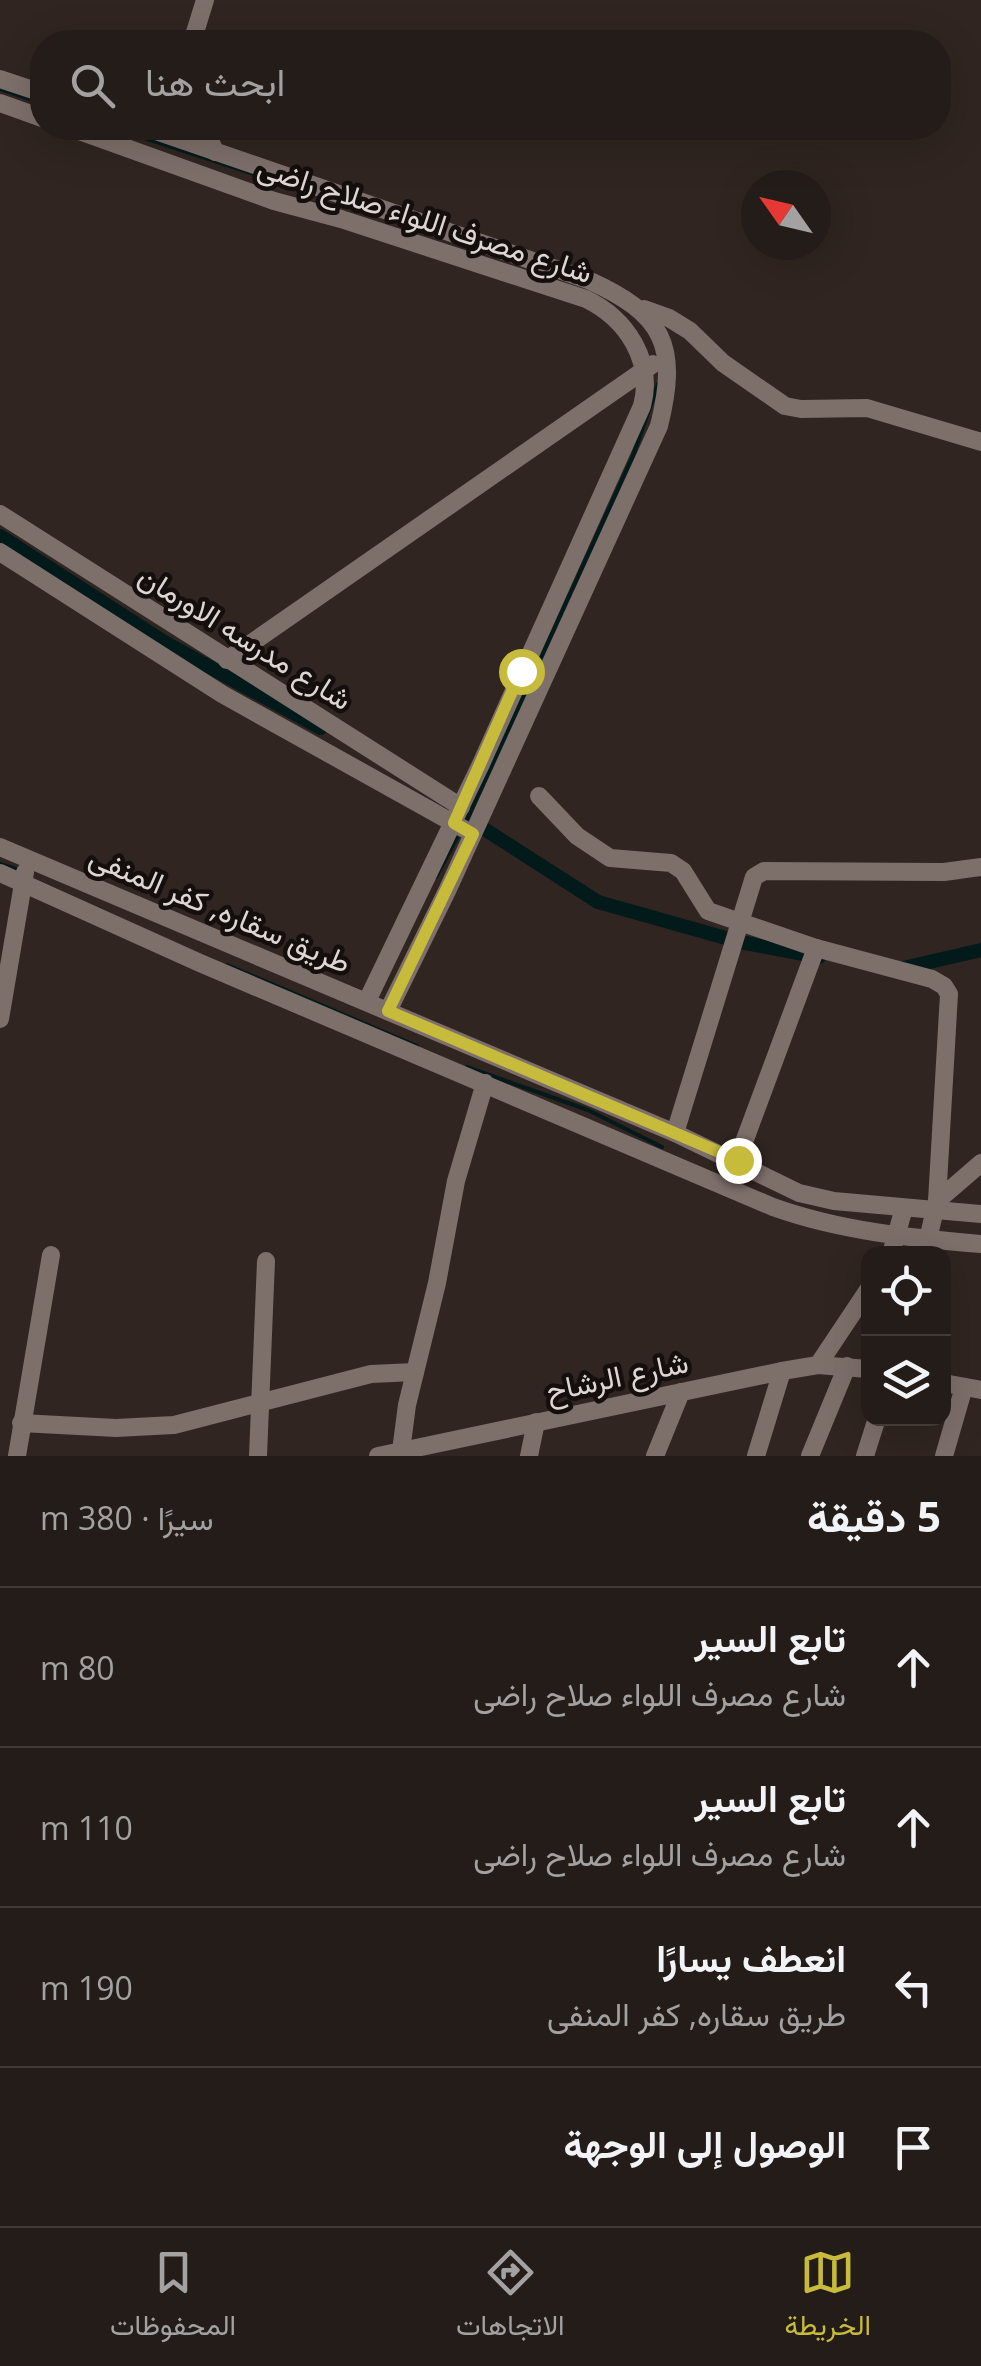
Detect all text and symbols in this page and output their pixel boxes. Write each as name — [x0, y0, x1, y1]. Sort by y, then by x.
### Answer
search box — [30, 30, 951, 140]
text: ابحث هنا — [145, 55, 285, 107]
icon: search — [65, 58, 120, 113]
street label: شارع مصرف اللواء صلاح راضى — [253, 145, 598, 293]
north arrow — [741, 170, 831, 260]
street label: شارع مدرسه الاورمان — [131, 555, 360, 720]
route start — [499, 649, 545, 695]
street label: طريق سقاره, كفر المنفى — [84, 835, 358, 982]
route end — [716, 1138, 762, 1184]
map controls — [861, 1246, 951, 1426]
button: locate — [861, 1246, 951, 1336]
button: layers — [861, 1336, 951, 1426]
street label: شارع الرشاح — [542, 1340, 692, 1412]
text: 5 دقيقة — [807, 1487, 941, 1544]
text: سيرًا · 380 m — [40, 1496, 213, 1539]
text: تابع السير — [694, 1611, 846, 1663]
icon: ahead — [886, 1640, 941, 1695]
text: 80 m — [40, 1646, 115, 1689]
text: شارع مصرف اللواء صلاح راضى — [473, 1672, 846, 1715]
text: تابع السير — [694, 1771, 846, 1823]
icon: ahead — [886, 1800, 941, 1855]
text: 110 m — [40, 1806, 133, 1849]
text: شارع مصرف اللواء صلاح راضى — [473, 1832, 846, 1875]
text: انعطف يسارًا — [656, 1931, 846, 1983]
icon: left — [886, 1960, 941, 2015]
text: 190 m — [40, 1966, 133, 2009]
text: طريق سقاره, كفر المنفى — [547, 1992, 846, 2035]
text: الوصول إلى الوجهة — [564, 2117, 846, 2169]
icon: arrive — [886, 2120, 941, 2175]
tab: المحفوظات — [110, 2245, 236, 2350]
tab: الاتجاهات — [456, 2245, 565, 2350]
tab: الخريطة — [784, 2245, 871, 2350]

